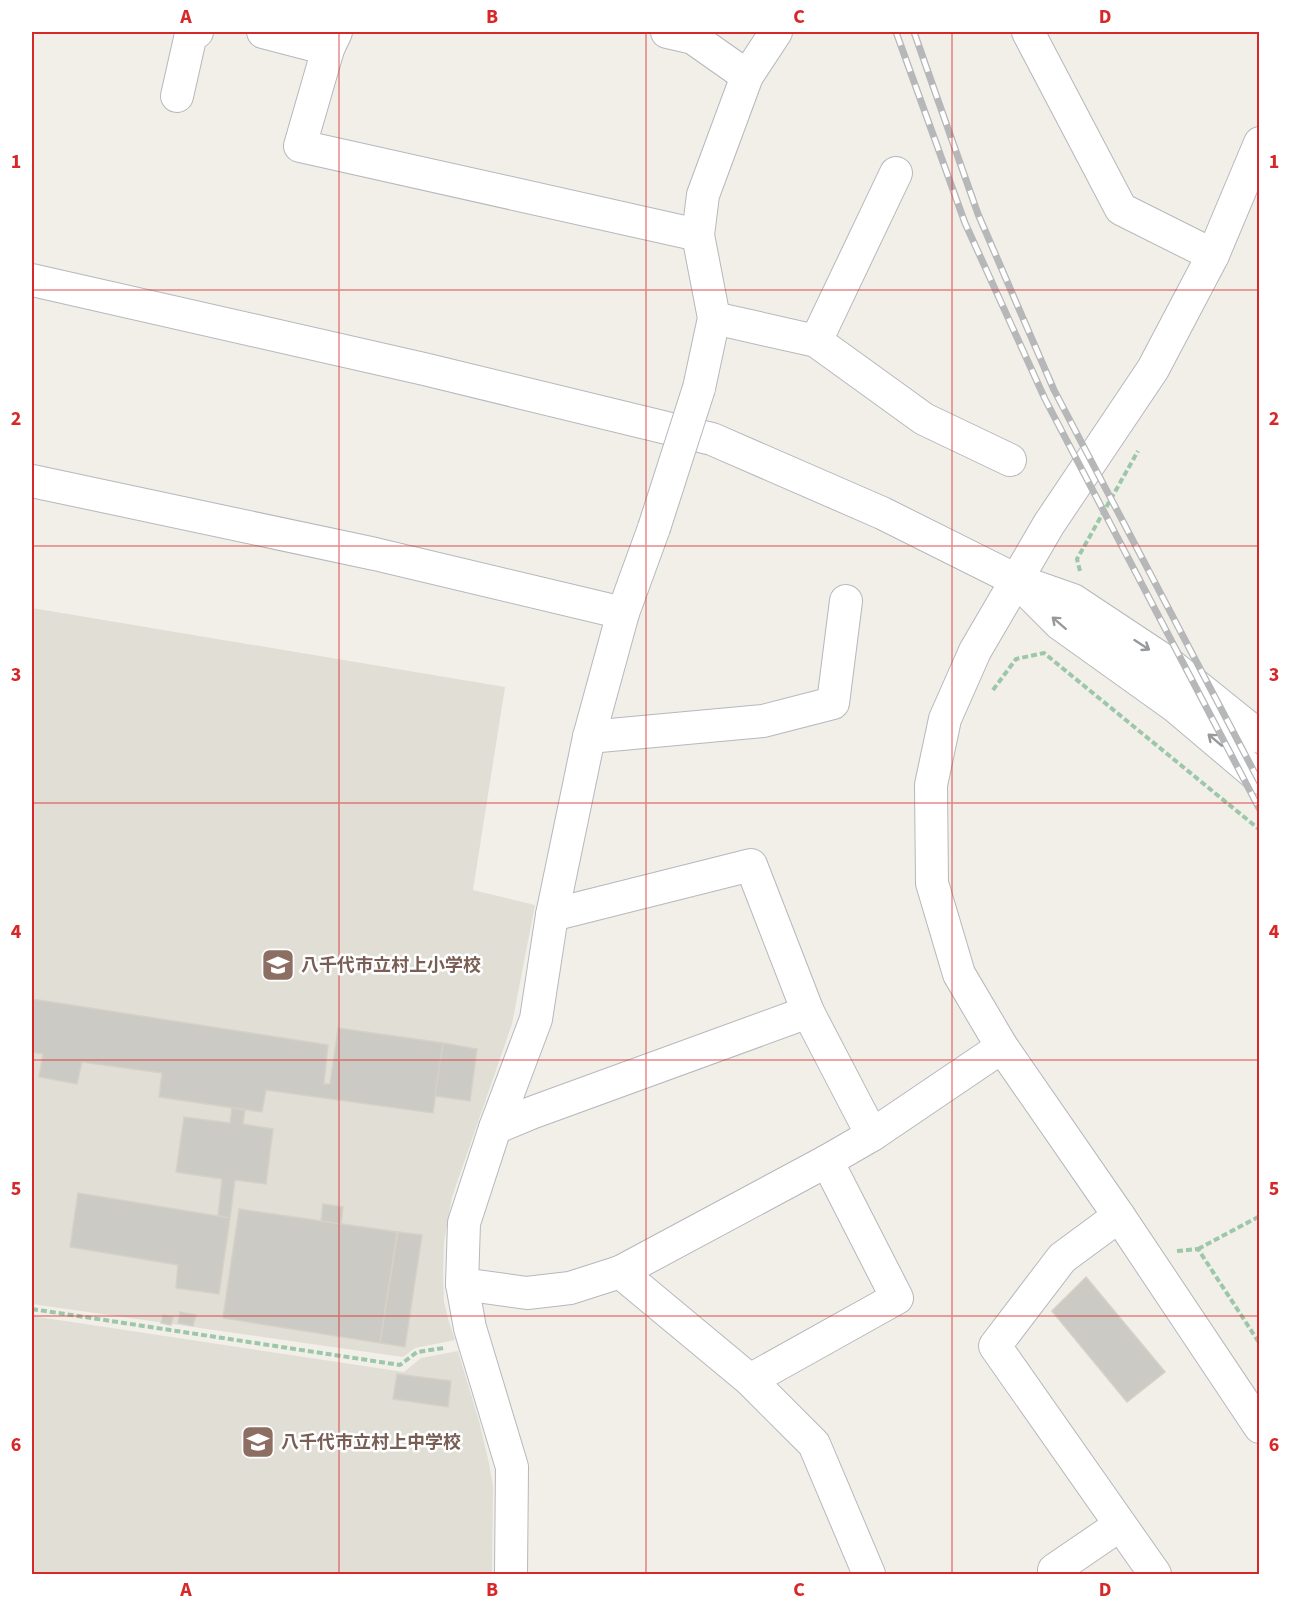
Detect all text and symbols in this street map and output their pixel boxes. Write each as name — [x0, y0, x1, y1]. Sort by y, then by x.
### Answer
text: A — [179, 3, 192, 31]
text: B — [486, 3, 498, 31]
text: C — [793, 3, 805, 31]
text: D — [1099, 3, 1111, 31]
text: 1 — [11, 148, 21, 176]
text: 1 — [1269, 148, 1279, 176]
text: 2 — [11, 405, 21, 433]
text: 2 — [1269, 405, 1279, 433]
one-way arrow — [1052, 616, 1068, 630]
one-way arrow — [1133, 639, 1149, 651]
text: 3 — [11, 661, 21, 689]
text: 3 — [1269, 661, 1279, 689]
one-way arrow — [1208, 733, 1223, 747]
text: 4 — [11, 918, 22, 946]
text: 4 — [1269, 918, 1280, 946]
school or university icon: 八千代市立村上小学校 — [260, 947, 296, 983]
place label: 八千代市立村上小学校 — [301, 953, 481, 978]
text: 5 — [11, 1175, 21, 1203]
text: 5 — [1269, 1175, 1279, 1203]
school or university icon: 八千代市立村上中学校 — [240, 1424, 276, 1460]
place label: 八千代市立村上中学校 — [281, 1430, 461, 1455]
text: 6 — [11, 1431, 21, 1459]
text: 6 — [1269, 1431, 1279, 1459]
text: A — [179, 1576, 192, 1604]
text: B — [486, 1576, 498, 1604]
text: C — [793, 1576, 805, 1604]
text: D — [1099, 1576, 1111, 1604]

